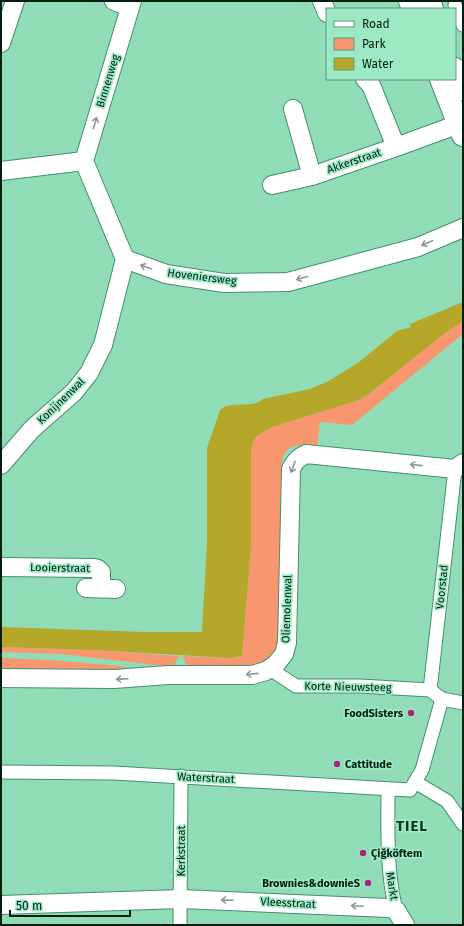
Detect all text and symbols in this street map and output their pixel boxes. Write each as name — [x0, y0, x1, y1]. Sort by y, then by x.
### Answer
legend — [326, 8, 456, 80]
text: Road — [362, 17, 390, 31]
text: Park — [362, 37, 386, 51]
street label: Binnenweg — [94, 53, 122, 109]
text: Water — [362, 57, 394, 71]
one-way arrow — [92, 117, 99, 130]
street label: Akkerstraat — [325, 146, 383, 176]
one-way arrow — [421, 240, 433, 247]
one-way arrow — [141, 262, 153, 270]
street label: Hoveniersweg — [167, 266, 238, 288]
one-way arrow — [296, 275, 309, 282]
street label: Konijnenwal — [34, 375, 88, 427]
one-way arrow — [289, 461, 296, 473]
one-way arrow — [410, 462, 423, 469]
street label: Looierstraat — [30, 561, 90, 575]
street label: Voorstad — [433, 564, 451, 610]
street label: Oliemolenwal — [279, 575, 295, 643]
one-way arrow — [246, 671, 259, 678]
one-way arrow — [116, 675, 129, 682]
street label: Korte Nieuwsteeg — [304, 680, 392, 694]
place label: FoodSisters — [344, 707, 404, 720]
marker: FoodSisters — [406, 708, 416, 718]
place label: Cattitude — [345, 758, 392, 771]
marker: Cattitude — [332, 759, 342, 769]
street label: Waterstraat — [177, 770, 235, 786]
district label: TIEL — [396, 817, 428, 835]
street label: Kerkstraat — [175, 825, 188, 877]
place label: Çiğköftem — [371, 847, 422, 860]
marker: Çiğköftem — [358, 848, 368, 858]
street label: Markt — [383, 871, 401, 901]
place label: Brownies&downieS — [262, 877, 361, 890]
marker: Brownies&downieS — [363, 878, 373, 888]
scale bar — [10, 892, 130, 918]
street label: Vleesstraat — [260, 895, 316, 911]
one-way arrow — [221, 896, 234, 904]
text: 50 m — [16, 899, 42, 913]
one-way arrow — [351, 903, 364, 910]

